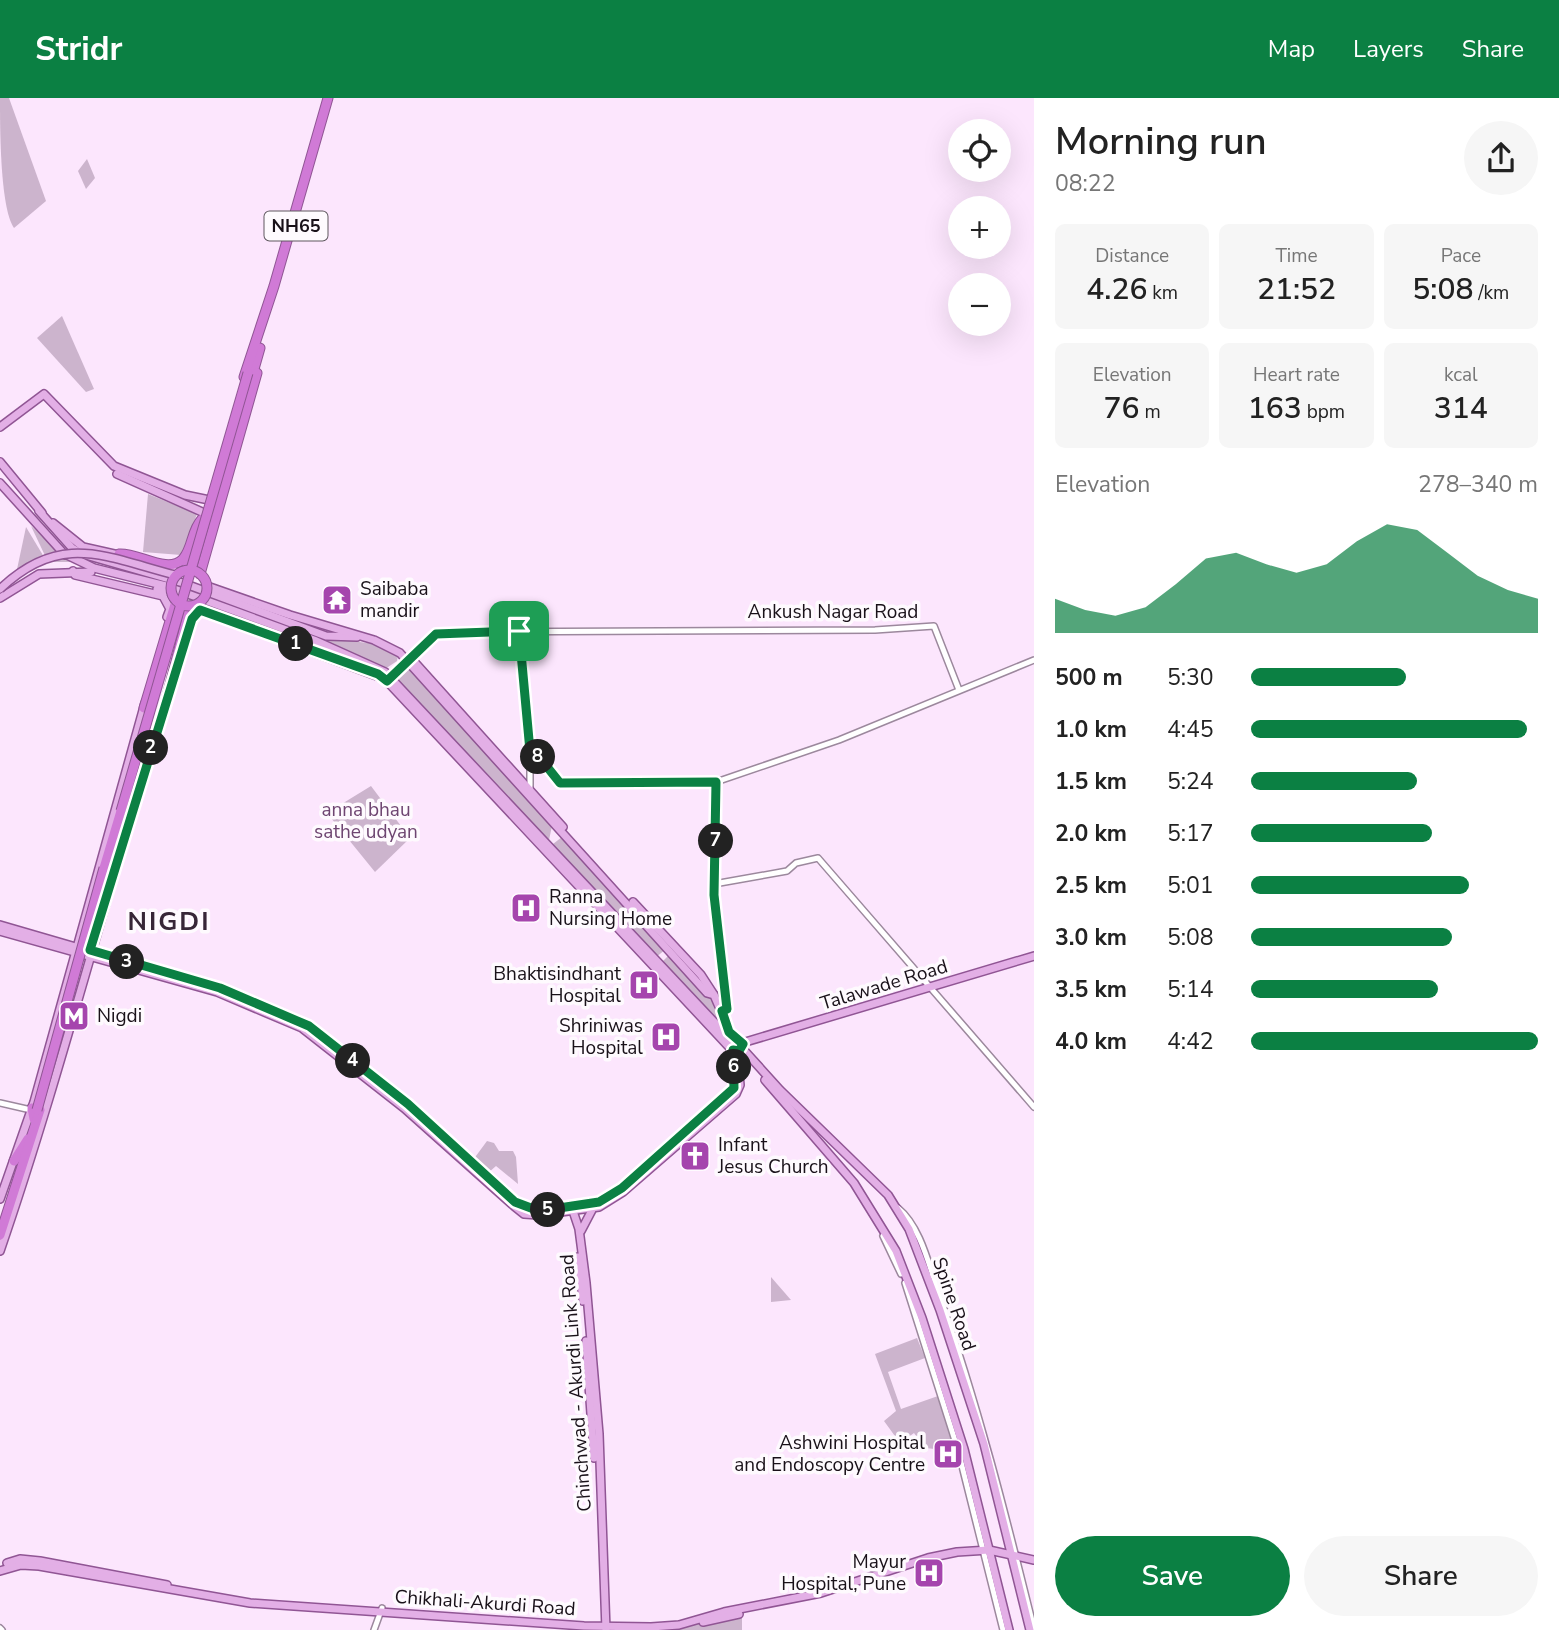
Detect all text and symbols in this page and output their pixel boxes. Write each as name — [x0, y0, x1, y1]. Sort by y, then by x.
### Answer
text: Stridr — [35, 27, 122, 72]
text: Map — [1268, 33, 1315, 65]
text: Layers — [1353, 33, 1424, 65]
text: Share — [1462, 33, 1524, 65]
text: Morning run — [1055, 116, 1267, 167]
map controls — [948, 119, 1011, 336]
button: locate — [948, 119, 1011, 182]
button: share — [1464, 121, 1538, 195]
text: 08:22 — [1055, 168, 1115, 199]
button: + — [948, 196, 1011, 259]
road number: NH65 — [264, 211, 328, 240]
text: Distance — [1095, 243, 1169, 269]
text: Time — [1275, 243, 1318, 269]
text: Pace — [1441, 243, 1481, 269]
text: 4.26 — [1086, 269, 1147, 310]
text: 21:52 — [1257, 269, 1336, 310]
text: 5:08 — [1412, 269, 1473, 310]
button: − — [948, 273, 1011, 336]
text: km — [1147, 280, 1178, 306]
text: /km — [1473, 280, 1509, 306]
text: Elevation — [1093, 362, 1172, 388]
text: Heart rate — [1253, 362, 1340, 388]
text: kcal — [1444, 362, 1478, 388]
text: 76 — [1104, 388, 1140, 429]
text: 163 — [1248, 388, 1302, 429]
text: 314 — [1434, 388, 1488, 429]
text: m — [1140, 399, 1161, 425]
text: bpm — [1302, 399, 1345, 425]
text: Elevation — [1055, 469, 1150, 500]
text: 278–340 m — [1418, 469, 1538, 500]
place label: Saibaba mandir — [360, 576, 428, 624]
temple icon: Saibaba mandir — [320, 583, 354, 617]
street label: Ankush Nagar Road — [748, 599, 918, 625]
pin — [489, 601, 549, 661]
icon: arrive — [500, 612, 538, 650]
pin: 1 — [278, 626, 314, 662]
text: 1 — [290, 630, 301, 656]
text: 500 m — [1055, 662, 1123, 693]
text: 5:30 — [1167, 662, 1214, 693]
text: 1.0 km — [1055, 714, 1127, 745]
text: 4:45 — [1167, 714, 1214, 745]
pin: 2 — [134, 730, 168, 766]
text: 2 — [145, 734, 156, 760]
pin: 8 — [520, 740, 556, 774]
text: 8 — [532, 743, 543, 769]
text: 1.5 km — [1055, 766, 1127, 797]
text: 5:24 — [1167, 766, 1214, 797]
park label: anna bhau sathe udyan — [314, 797, 418, 845]
text: 2.0 km — [1055, 818, 1127, 849]
text: 5:17 — [1167, 818, 1214, 849]
pin: 7 — [698, 824, 734, 858]
text: 7 — [710, 827, 721, 853]
text: 2.5 km — [1055, 870, 1127, 901]
text: 5:01 — [1167, 870, 1214, 901]
place label: Ranna Nursing Home — [549, 884, 672, 932]
hospital icon: Ranna Nursing Home — [509, 891, 543, 925]
district label: NIGDI — [127, 904, 211, 939]
text: 3.0 km — [1055, 922, 1127, 953]
text: 5:08 — [1167, 922, 1214, 953]
pin: 3 — [110, 944, 144, 980]
text: 3 — [121, 948, 132, 974]
street label: Talawade Road — [817, 953, 951, 1017]
place label: Bhaktisindhant Hospital — [493, 961, 621, 1009]
hospital icon: Bhaktisindhant Hospital — [627, 968, 661, 1002]
text: 3.5 km — [1055, 974, 1127, 1005]
text: 5:14 — [1167, 974, 1214, 1005]
metro station icon: Nigdi — [57, 999, 91, 1033]
place label: Nigdi — [97, 1003, 142, 1029]
place label: Shriniwas Hospital — [559, 1013, 643, 1061]
hospital icon: Shriniwas Hospital — [649, 1020, 683, 1054]
text: 4.0 km — [1055, 1026, 1127, 1057]
text: 4:42 — [1167, 1026, 1214, 1057]
pin: 4 — [336, 1044, 370, 1079]
text: 4 — [347, 1047, 358, 1073]
pin: 6 — [716, 1049, 752, 1084]
text: 6 — [728, 1053, 739, 1079]
place label: Infant Jesus Church — [717, 1132, 829, 1180]
church icon: Infant Jesus Church — [678, 1139, 712, 1173]
pin: 5 — [530, 1192, 566, 1228]
text: 5 — [542, 1196, 553, 1222]
street label: Chinchwad - Akurdi Link Road — [554, 1253, 598, 1513]
street label: Spine Road — [926, 1254, 982, 1354]
place label: Ashwini Hospital and Endoscopy Centre — [734, 1430, 925, 1478]
hospital icon: Ashwini Hospital and Endoscopy Centre — [931, 1437, 965, 1471]
button: Save — [1055, 1536, 1290, 1616]
button: Share — [1304, 1536, 1538, 1616]
place label: Mayur Hospital, Pune — [781, 1549, 906, 1597]
hospital icon: Mayur Hospital, Pune — [912, 1556, 946, 1590]
street label: Chikhali-Akurdi Road — [394, 1584, 576, 1622]

